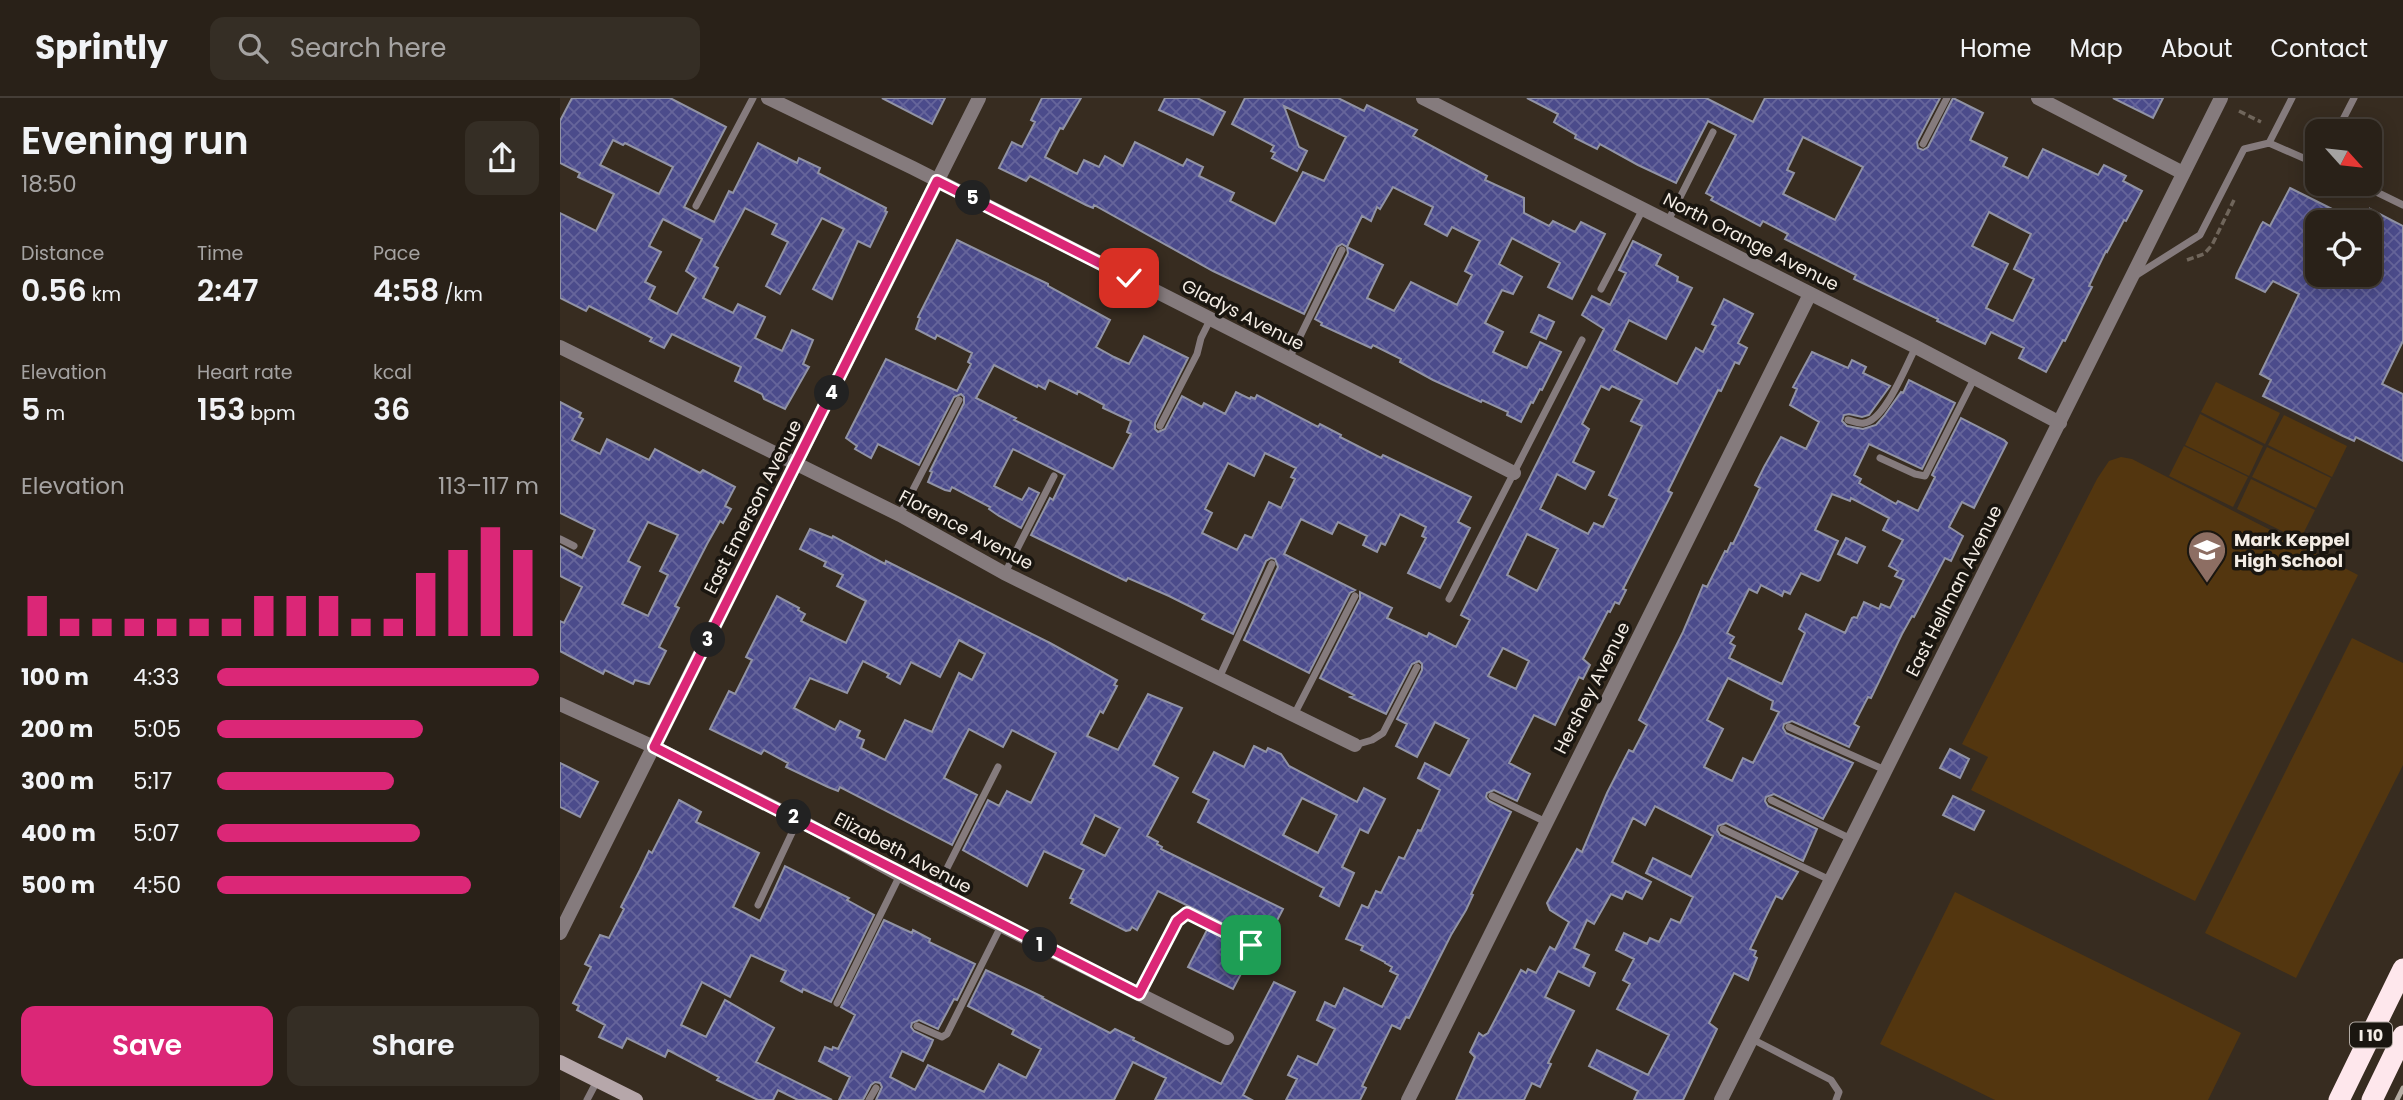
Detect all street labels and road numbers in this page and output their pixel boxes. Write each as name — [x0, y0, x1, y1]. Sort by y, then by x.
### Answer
street label: North Orange Avenue — [1659, 186, 1843, 297]
street label: Gladys Avenue — [1178, 273, 1309, 356]
street label: East Emerson Avenue — [698, 415, 807, 598]
street label: Florence Avenue — [895, 484, 1038, 576]
street label: East Hellman Avenue — [1899, 501, 2008, 681]
street label: Hershey Avenue — [1548, 618, 1636, 758]
street label: Elizabeth Avenue — [830, 806, 976, 899]
road number: I 10 — [2350, 1023, 2392, 1048]

